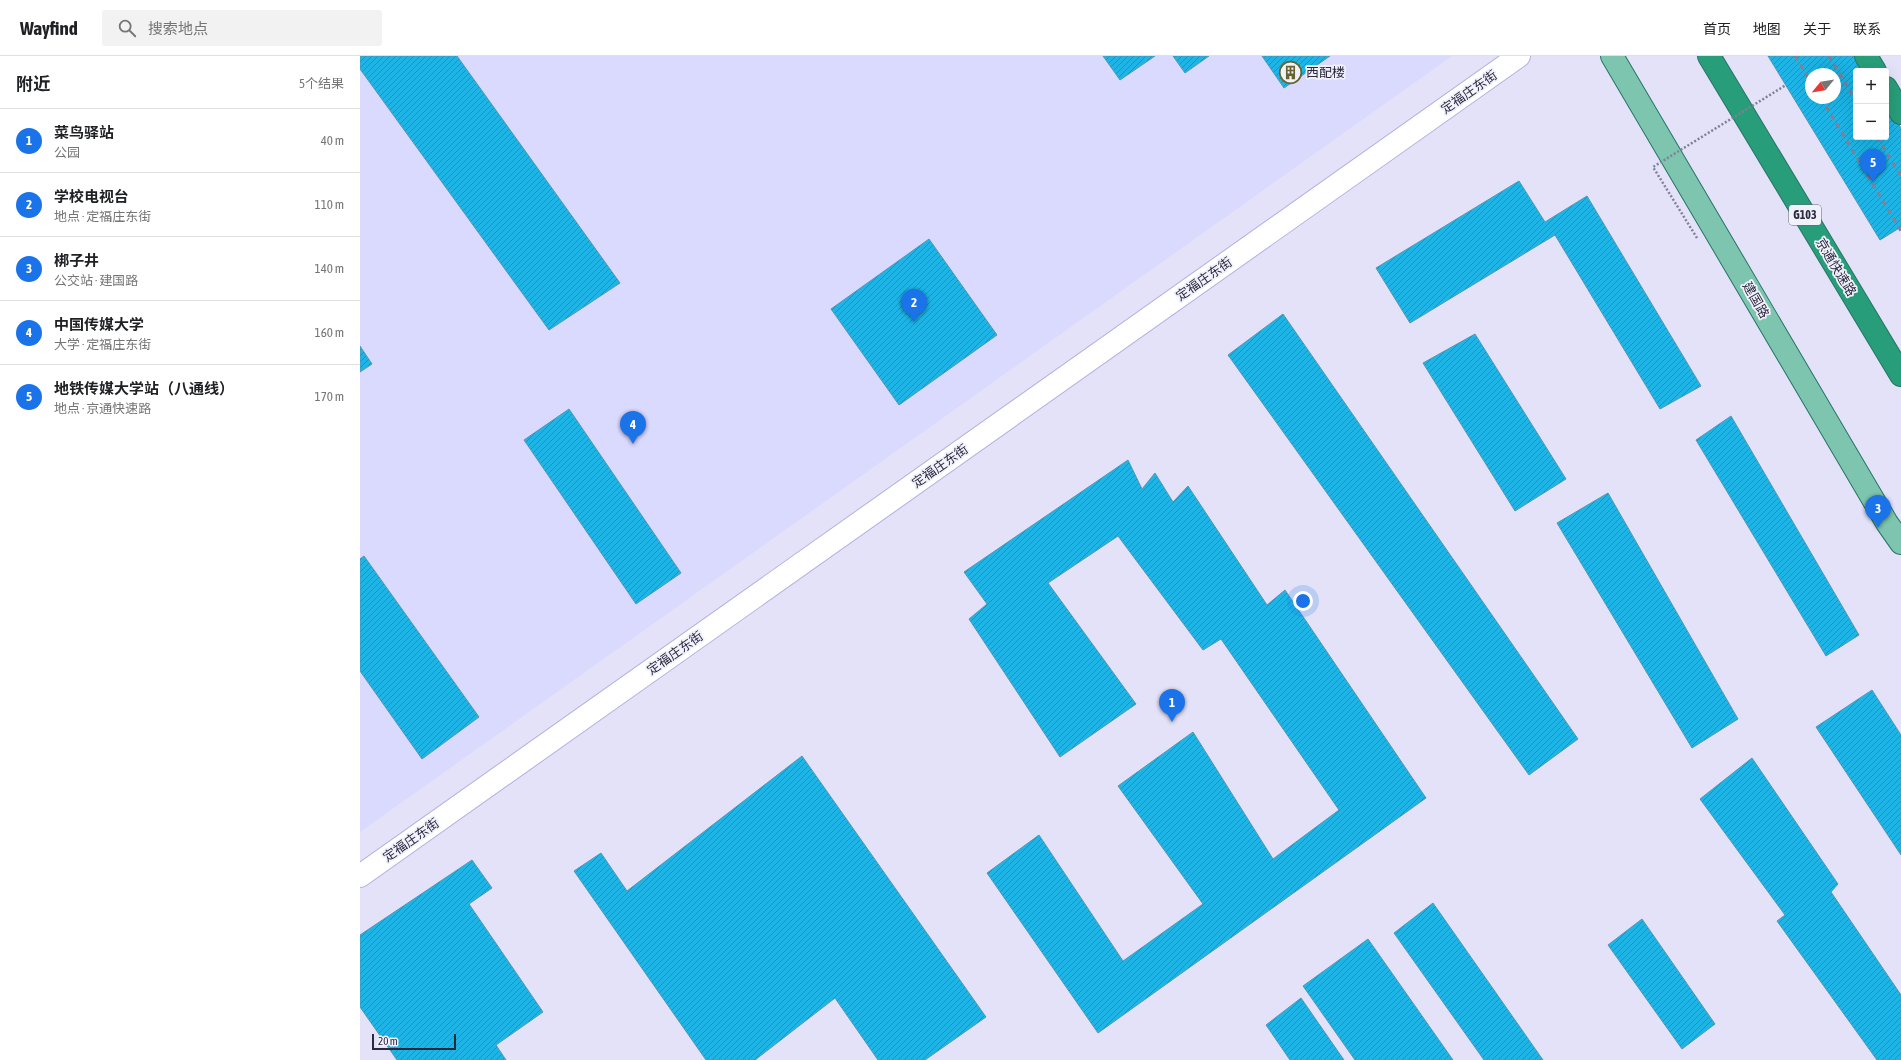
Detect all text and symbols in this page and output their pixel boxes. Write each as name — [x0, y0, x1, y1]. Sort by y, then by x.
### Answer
search box — [102, 10, 382, 46]
text: Wayfind — [20, 17, 78, 39]
icon: search — [116, 17, 138, 39]
text: 搜索地点 — [148, 20, 208, 37]
text: 首页 — [1703, 21, 1731, 37]
text: 地图 — [1753, 21, 1781, 37]
text: 关于 — [1803, 21, 1831, 37]
text: 联系 — [1853, 21, 1881, 37]
building icon: 西配楼 — [1277, 59, 1303, 85]
place label: 西配楼 — [1306, 65, 1345, 80]
street label: 定福庄东街 — [1438, 67, 1500, 117]
north arrow — [1805, 68, 1841, 104]
map controls — [1853, 68, 1889, 140]
button: + — [1853, 68, 1889, 104]
text: 附近 — [16, 74, 50, 94]
text: 5个结果 — [299, 76, 344, 91]
button: − — [1853, 104, 1889, 140]
text: 菜鸟驿站 — [54, 124, 114, 141]
text: 1 — [26, 133, 32, 148]
text: 40 m — [321, 133, 344, 148]
text: 公园 — [54, 145, 80, 160]
pin: 5 — [1860, 149, 1886, 182]
text: 学校电视台 — [54, 188, 129, 205]
text: 2 — [26, 197, 32, 212]
text: 110 m — [315, 197, 344, 212]
road number: G103 — [1789, 205, 1821, 225]
text: 地点 · 定福庄东街 — [54, 209, 151, 224]
street label: 京通快速路 — [1813, 235, 1859, 299]
text: 梆子井 — [54, 252, 99, 269]
street label: 定福庄东街 — [1173, 254, 1235, 304]
text: 3 — [26, 261, 32, 276]
text: 140 m — [315, 261, 344, 276]
text: 公交站 · 建国路 — [54, 273, 138, 288]
street label: 建国路 — [1740, 279, 1772, 321]
pin: 2 — [901, 289, 927, 322]
text: 中国传媒大学 — [54, 316, 144, 333]
text: 4 — [26, 325, 32, 340]
text: 160 m — [315, 325, 344, 340]
text: 大学 · 定福庄东街 — [54, 337, 151, 352]
text: 地铁传媒大学站（八通线） — [54, 380, 234, 397]
text: 5 — [26, 389, 32, 404]
text: 170 m — [315, 389, 344, 404]
text: 地点 · 京通快速路 — [54, 401, 151, 416]
pin: 4 — [620, 411, 646, 444]
street label: 定福庄东街 — [909, 441, 971, 491]
pin: 3 — [1865, 495, 1891, 528]
your location — [1293, 591, 1313, 611]
street label: 定福庄东街 — [644, 628, 706, 678]
pin: 1 — [1159, 689, 1185, 722]
street label: 定福庄东街 — [380, 815, 442, 865]
scale bar — [372, 1032, 456, 1051]
text: 20 m — [378, 1035, 398, 1047]

